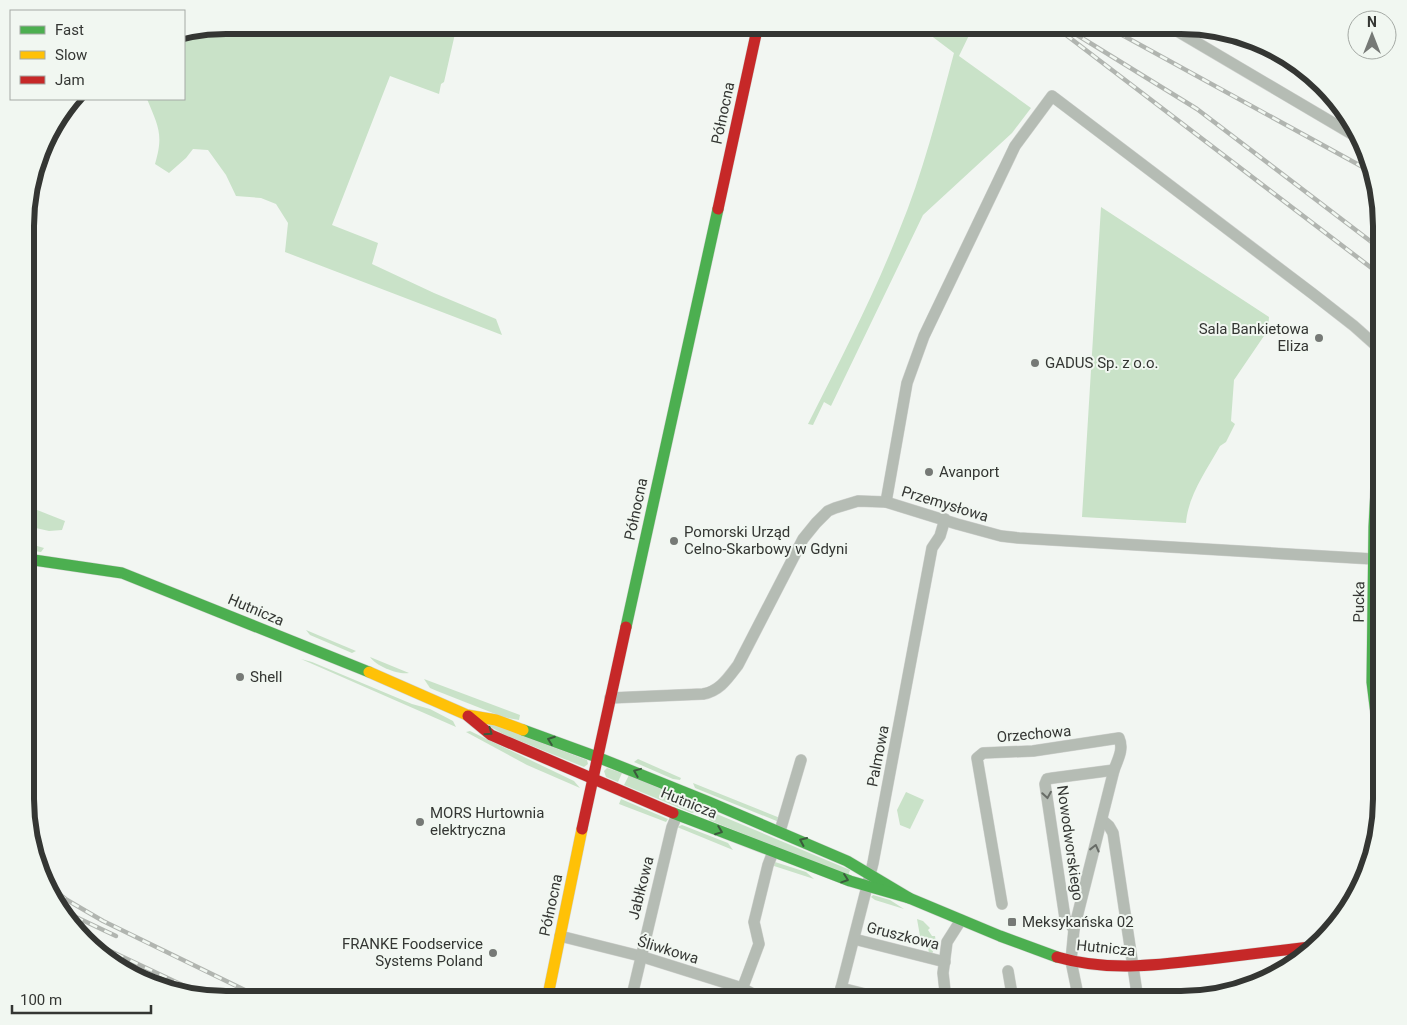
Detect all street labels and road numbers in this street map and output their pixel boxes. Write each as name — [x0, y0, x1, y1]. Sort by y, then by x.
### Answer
street label: Północna — [708, 80, 738, 146]
street label: Północna — [621, 476, 651, 542]
street label: Przemysłowa — [899, 482, 991, 526]
street label: Pucka — [1350, 581, 1368, 623]
street label: Hutnicza — [225, 590, 287, 630]
street label: Orzechowa — [996, 722, 1072, 746]
street label: Palmowa — [863, 724, 893, 788]
street label: Hutnicza — [658, 784, 720, 822]
street label: Nowodworskiego — [1053, 784, 1087, 902]
street label: Jabłkowa — [624, 855, 658, 921]
street label: Północna — [536, 872, 566, 938]
street label: Gruszkowa — [865, 918, 941, 954]
street label: Śliwkowa — [635, 932, 701, 968]
street label: Hutnicza — [1076, 936, 1136, 960]

